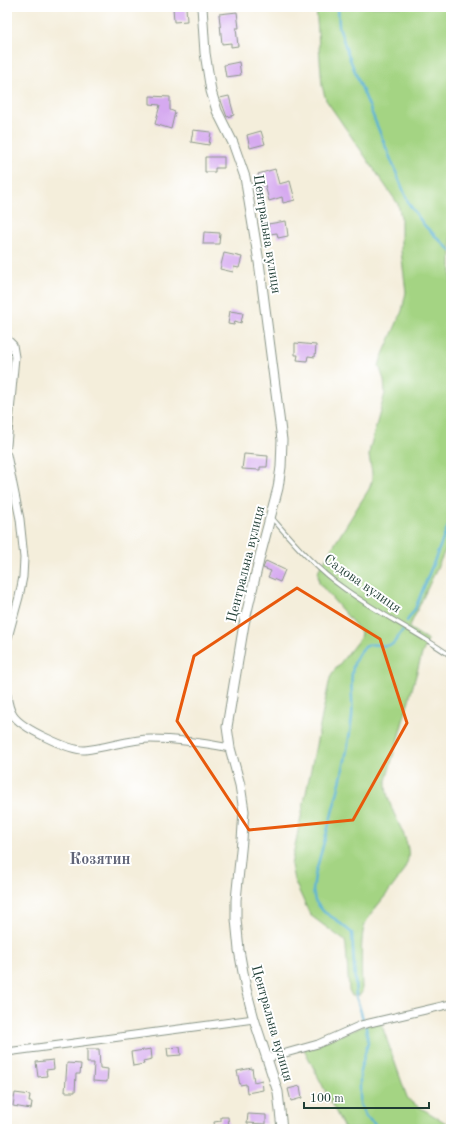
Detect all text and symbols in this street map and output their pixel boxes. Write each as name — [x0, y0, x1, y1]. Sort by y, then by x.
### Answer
street label: Центральна вулиця — [251, 174, 283, 295]
street label: Центральна вулиця — [225, 504, 267, 624]
street label: Садова вулиця — [321, 552, 404, 616]
district label: Козятин — [69, 852, 131, 868]
street label: Центральна вулиця — [249, 964, 295, 1083]
scale bar — [304, 1084, 429, 1110]
text: 100 m — [310, 1093, 344, 1105]

